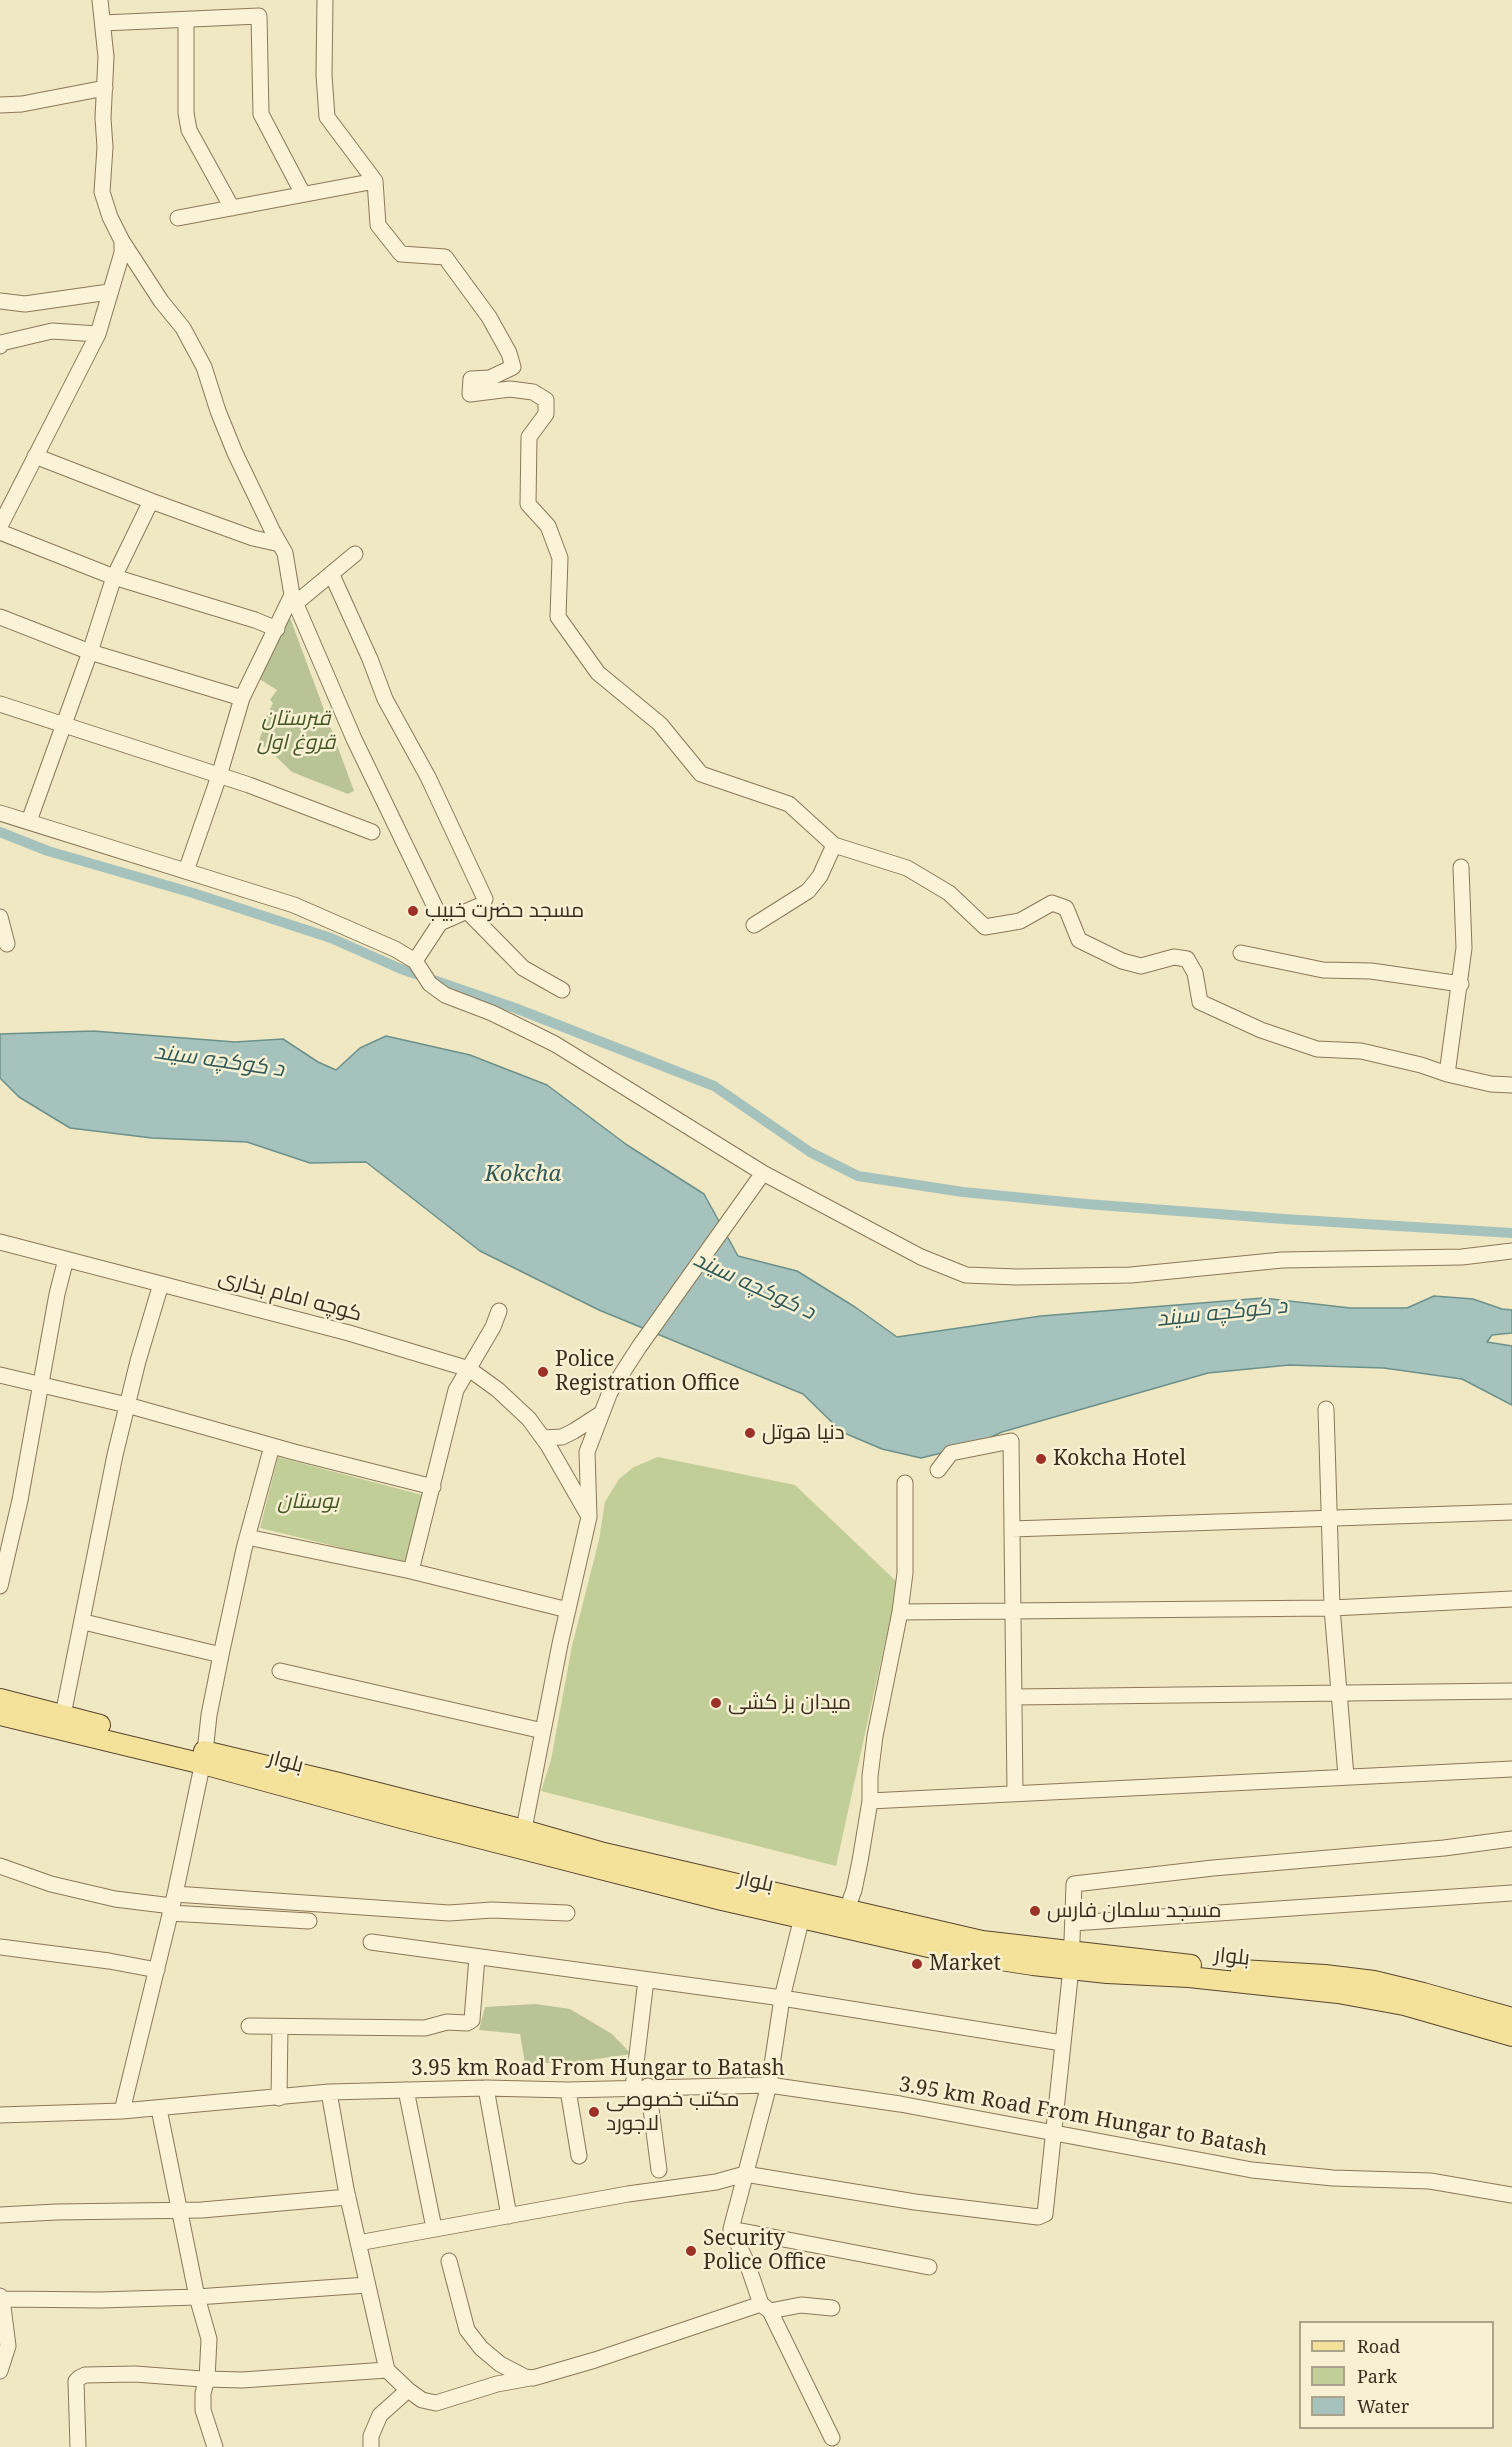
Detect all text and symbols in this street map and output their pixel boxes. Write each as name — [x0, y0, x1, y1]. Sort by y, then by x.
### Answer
park label: قبرستان قروغ اول — [257, 706, 335, 756]
place label: مسجد حضرت خبیب — [425, 898, 584, 924]
marker: مسجد حضرت خبیب — [406, 904, 420, 918]
water label: د کوکچه سیند — [152, 1039, 286, 1083]
water label: Kokcha — [485, 1162, 561, 1188]
water label: د کوکچه سیند — [689, 1246, 819, 1326]
street label: کوچه امام بخاری — [216, 1265, 364, 1327]
water label: د کوکچه سیند — [1155, 1293, 1289, 1333]
place label: Police Registration Office — [555, 1347, 740, 1397]
marker: Police Registration Office — [536, 1365, 550, 1379]
place label: دنیا هوتل — [762, 1420, 845, 1446]
marker: دنیا هوتل — [743, 1426, 757, 1440]
place label: Kokcha Hotel — [1053, 1446, 1186, 1472]
marker: Kokcha Hotel — [1034, 1452, 1048, 1466]
park label: بوستان — [277, 1489, 339, 1515]
place label: میدان بز کشی — [728, 1690, 851, 1716]
marker: میدان بز کشی — [709, 1696, 723, 1710]
street label: بلوار — [266, 1745, 306, 1779]
street label: بلوار — [736, 1866, 776, 1898]
place label: مسجد سلمان فارس — [1047, 1898, 1221, 1924]
marker: مسجد سلمان فارس — [1028, 1904, 1042, 1918]
street label: بلوار — [1213, 1943, 1251, 1971]
place label: Market — [929, 1951, 1001, 1977]
marker: Market — [910, 1957, 924, 1971]
street label: 3.95 km Road From Hungar to Batash — [411, 2056, 785, 2082]
street label: 3.95 km Road From Hungar to Batash — [897, 2072, 1269, 2162]
place label: مکتب خصوصی لاجورد — [606, 2087, 740, 2137]
marker: مکتب خصوصی لاجورد — [587, 2105, 601, 2119]
place label: Security Police Office — [703, 2226, 826, 2276]
marker: Security Police Office — [684, 2244, 698, 2258]
legend — [1299, 2321, 1494, 2429]
text: Road — [1357, 2334, 1400, 2358]
text: Park — [1357, 2364, 1397, 2388]
text: Water — [1357, 2394, 1409, 2418]

